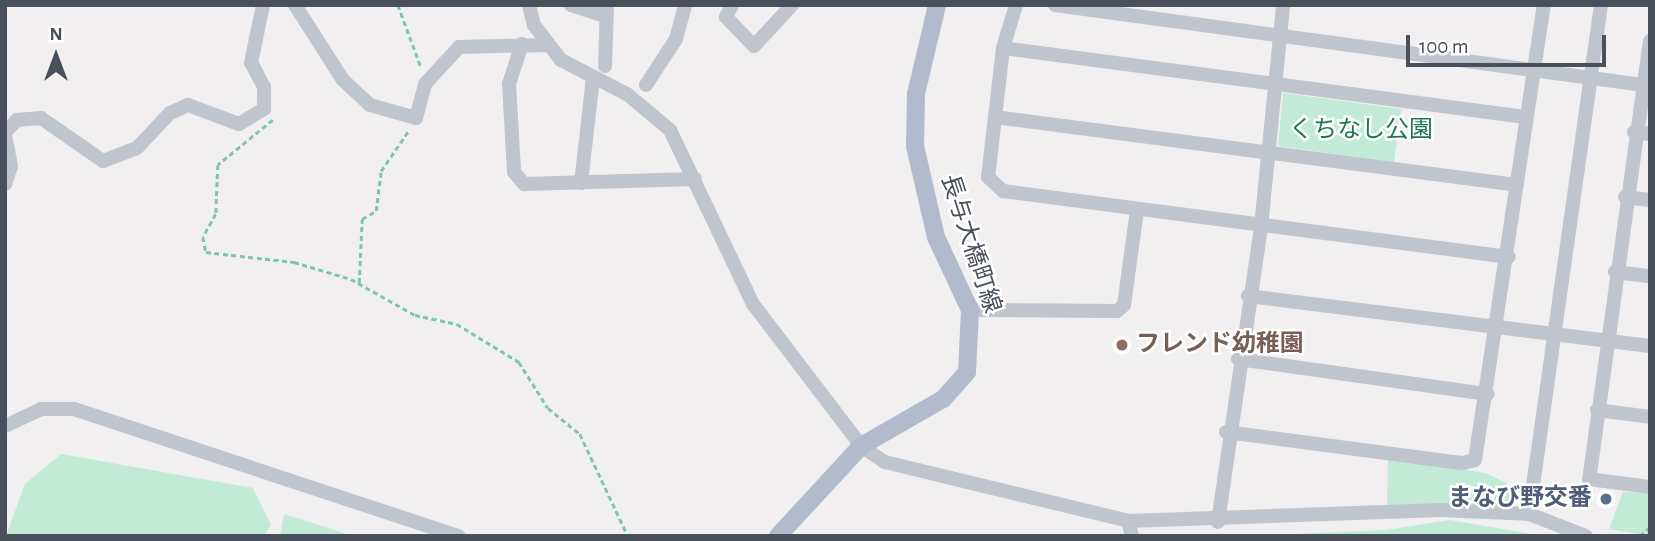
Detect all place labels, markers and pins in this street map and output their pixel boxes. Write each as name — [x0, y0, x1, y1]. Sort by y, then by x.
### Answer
place label: フレンド幼稚園 — [1136, 331, 1304, 359]
marker: フレンド幼稚園 — [1114, 337, 1130, 353]
place label: まなび野交番 — [1448, 485, 1592, 513]
marker: まなび野交番 — [1598, 491, 1614, 507]

